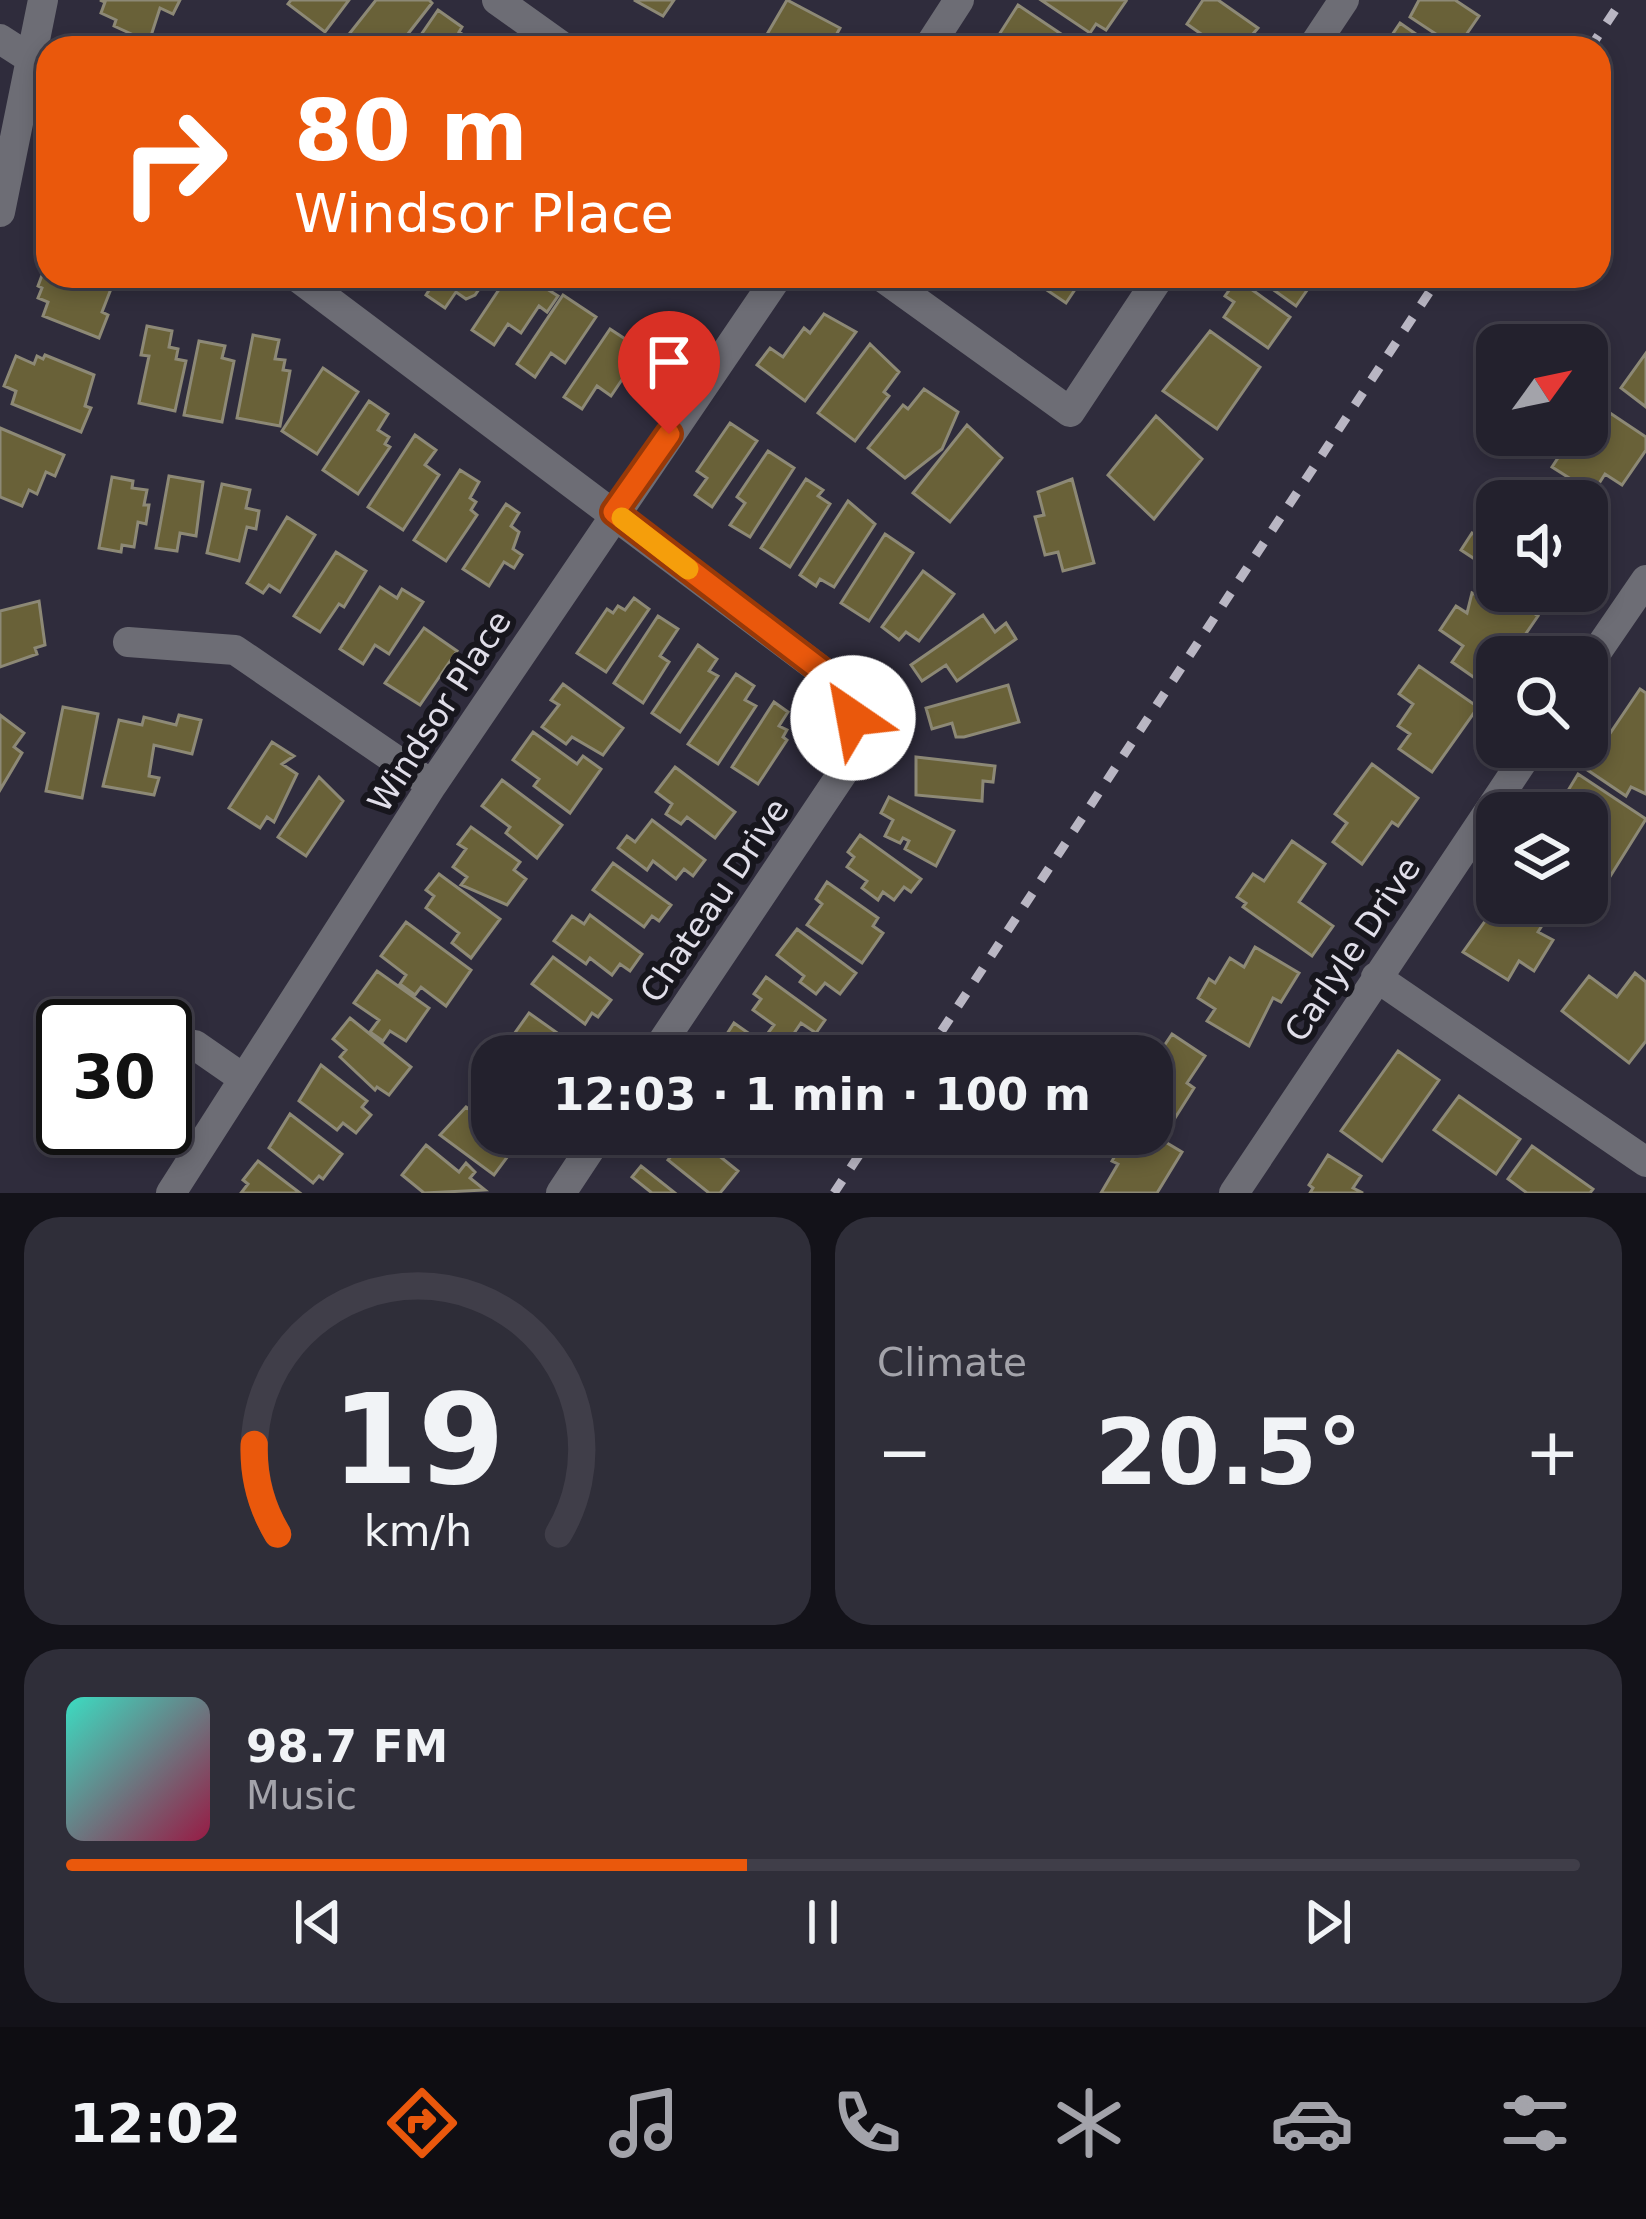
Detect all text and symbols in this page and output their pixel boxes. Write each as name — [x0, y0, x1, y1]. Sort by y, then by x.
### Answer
text: 80 m — [294, 82, 528, 180]
icon: right — [96, 84, 252, 240]
text: Windsor Place — [294, 182, 674, 245]
pin — [618, 311, 720, 434]
north arrow — [1476, 324, 1608, 456]
map controls — [1476, 324, 1608, 924]
icon: arrive — [636, 329, 702, 395]
button: sound — [1476, 480, 1608, 612]
street label: Windsor Place — [360, 603, 519, 819]
button: search — [1476, 636, 1608, 768]
position arrow — [790, 655, 916, 781]
street label: Chateau Drive — [632, 791, 797, 1009]
button: layers — [1476, 792, 1608, 924]
street label: Carlyle Drive — [1277, 850, 1428, 1049]
speed limit sign: 30 — [36, 999, 192, 1155]
text: 12:03 · 1 min · 100 m — [553, 1068, 1091, 1121]
text: Climate — [877, 1340, 1027, 1385]
text: 19 — [331, 1367, 504, 1512]
text: 20.5° — [1095, 1400, 1362, 1505]
text: − — [877, 1414, 932, 1491]
text: + — [1525, 1414, 1580, 1491]
text: km/h — [363, 1506, 472, 1556]
text: 98.7 FM — [246, 1720, 448, 1773]
text: Music — [246, 1773, 357, 1818]
icon: previous — [285, 1889, 351, 1955]
icon: pause — [790, 1889, 856, 1955]
icon: next — [1295, 1889, 1361, 1955]
icon: directions — [380, 2081, 464, 2165]
icon: music — [602, 2081, 686, 2165]
icon: phone — [825, 2081, 909, 2165]
icon: climate — [1047, 2081, 1131, 2165]
icon: car — [1270, 2081, 1354, 2165]
icon: filters — [1493, 2081, 1577, 2165]
text: 12:02 — [69, 2092, 241, 2155]

